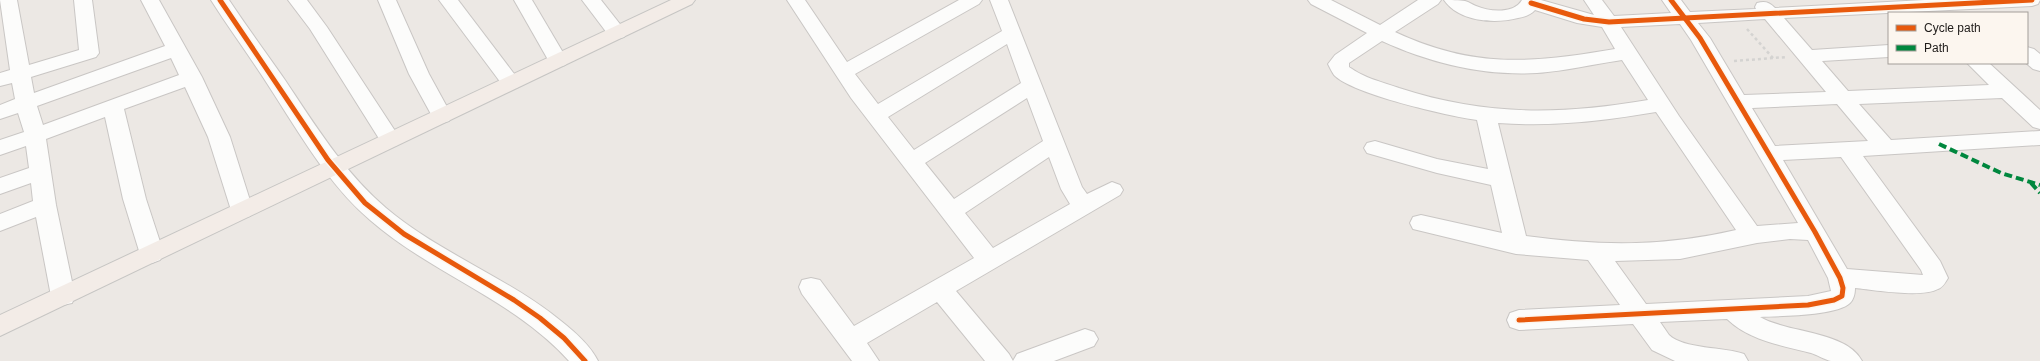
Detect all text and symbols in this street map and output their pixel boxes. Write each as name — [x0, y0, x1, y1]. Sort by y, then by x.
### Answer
legend — [1888, 12, 2028, 64]
text: Cycle path — [1924, 21, 1981, 35]
text: Path — [1924, 41, 1949, 55]

